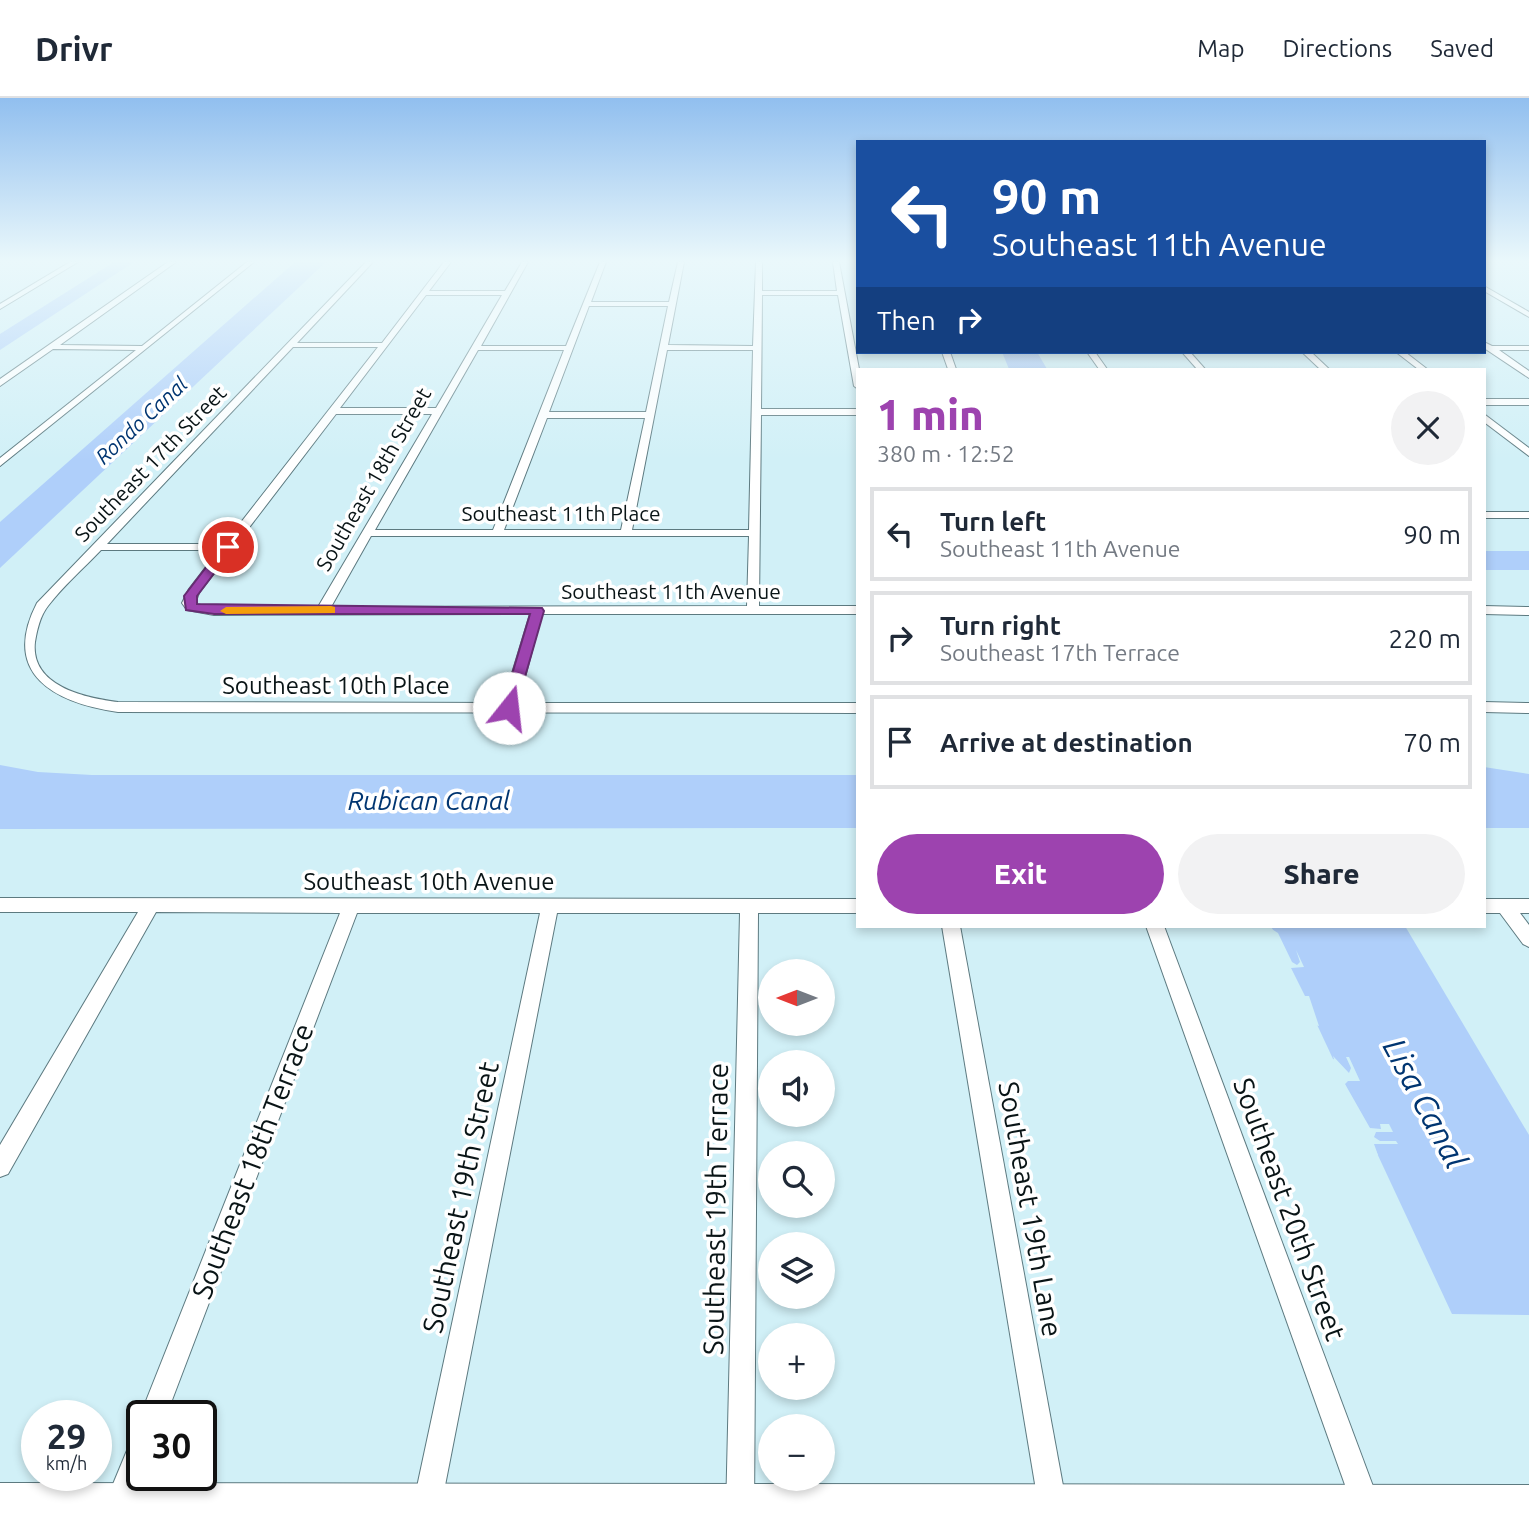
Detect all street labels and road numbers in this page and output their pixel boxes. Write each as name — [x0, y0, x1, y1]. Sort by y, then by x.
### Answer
street label: Southeast 17th Street — [69, 380, 231, 546]
street label: Southeast 18th Street — [311, 383, 435, 575]
street label: Southeast 11th Place — [461, 501, 661, 525]
street label: Southeast 11th Avenue — [561, 579, 781, 603]
street label: Southeast 10th Place — [222, 672, 450, 699]
street label: Southeast 10th Avenue — [304, 868, 554, 895]
street label: Southeast 18th Terrace — [185, 1019, 319, 1303]
street label: Southeast 19th Street — [416, 1058, 504, 1336]
street label: Southeast 19th Terrace — [697, 1063, 733, 1355]
street label: Southeast 20th Street — [1228, 1074, 1352, 1344]
street label: Southeast 19th Lane — [993, 1079, 1069, 1339]

